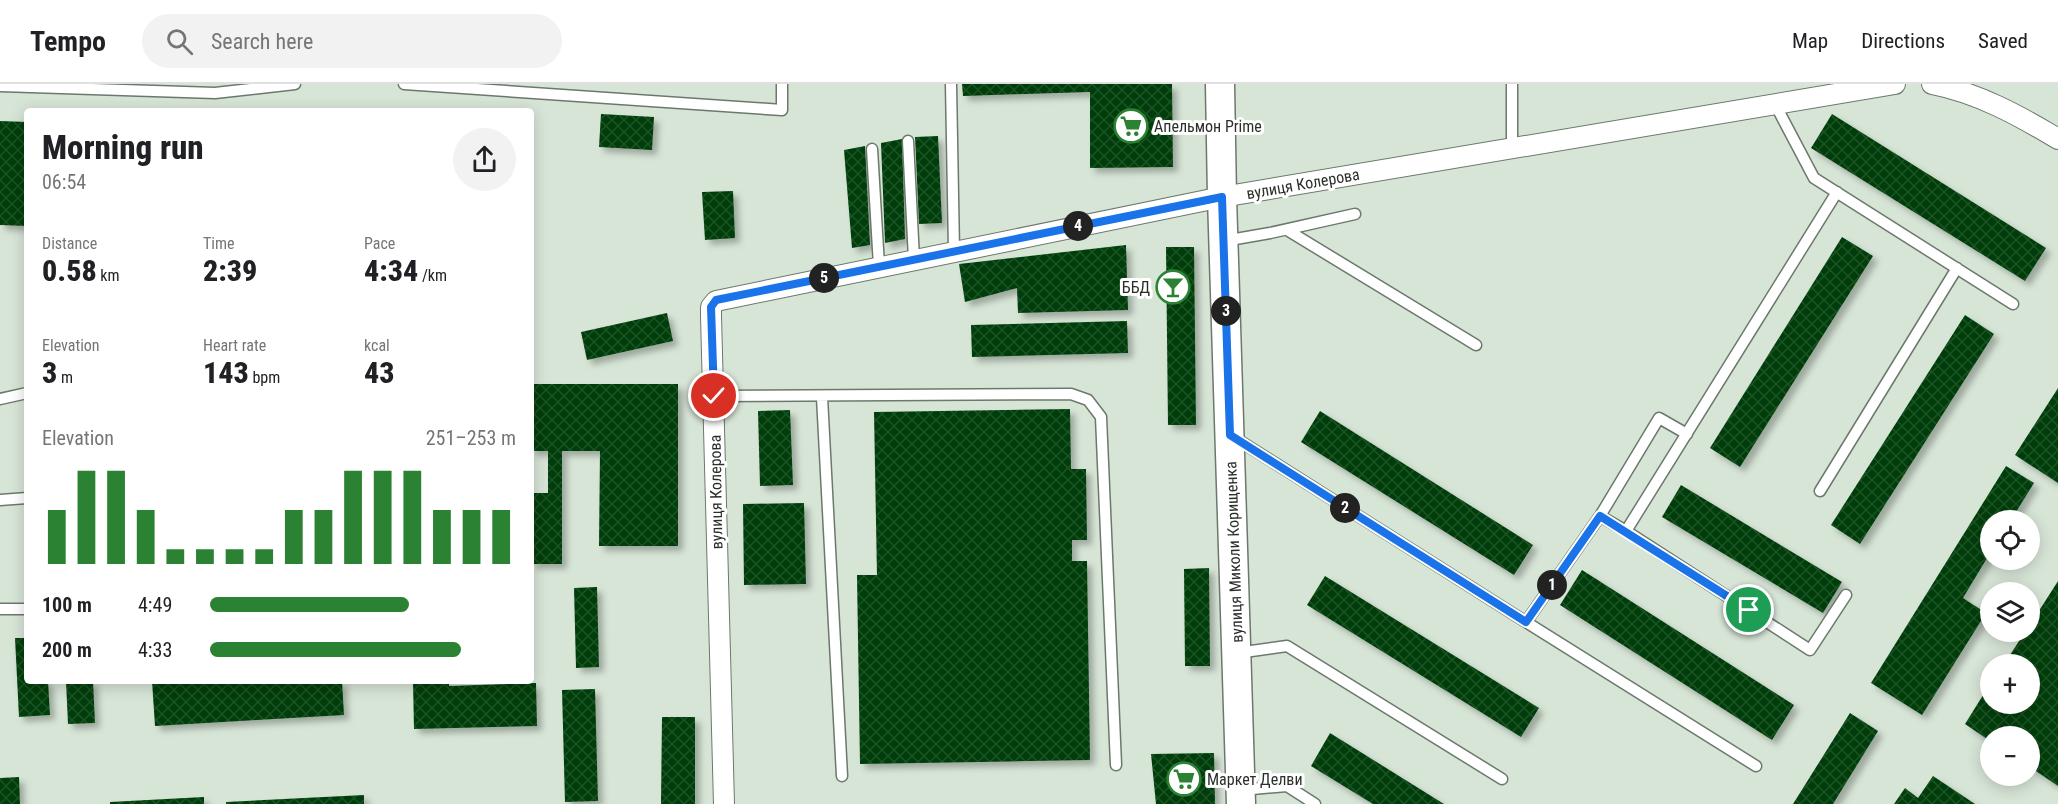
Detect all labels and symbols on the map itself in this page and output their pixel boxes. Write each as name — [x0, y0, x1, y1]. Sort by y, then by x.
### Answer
supermarket icon: Апельмон Prime — [1113, 108, 1149, 144]
place label: Апельмон Prime — [1154, 117, 1262, 136]
street label: вулиця Колерова — [1245, 165, 1361, 203]
pin: 4 — [1063, 211, 1093, 241]
pin: 5 — [809, 263, 839, 293]
bar icon: ББД — [1155, 269, 1191, 305]
place label: ББД — [1122, 278, 1150, 297]
pin: 3 — [1211, 296, 1241, 326]
pin — [688, 370, 739, 421]
street label: вулиця Колерова — [706, 435, 726, 549]
street label: вулиця Миколи Корищенка — [1221, 461, 1247, 643]
pin: 2 — [1330, 493, 1360, 523]
pin: 1 — [1537, 570, 1567, 600]
pin — [1723, 584, 1774, 635]
supermarket icon: Маркет Делви — [1166, 761, 1202, 797]
place label: Маркет Делви — [1207, 770, 1303, 789]

